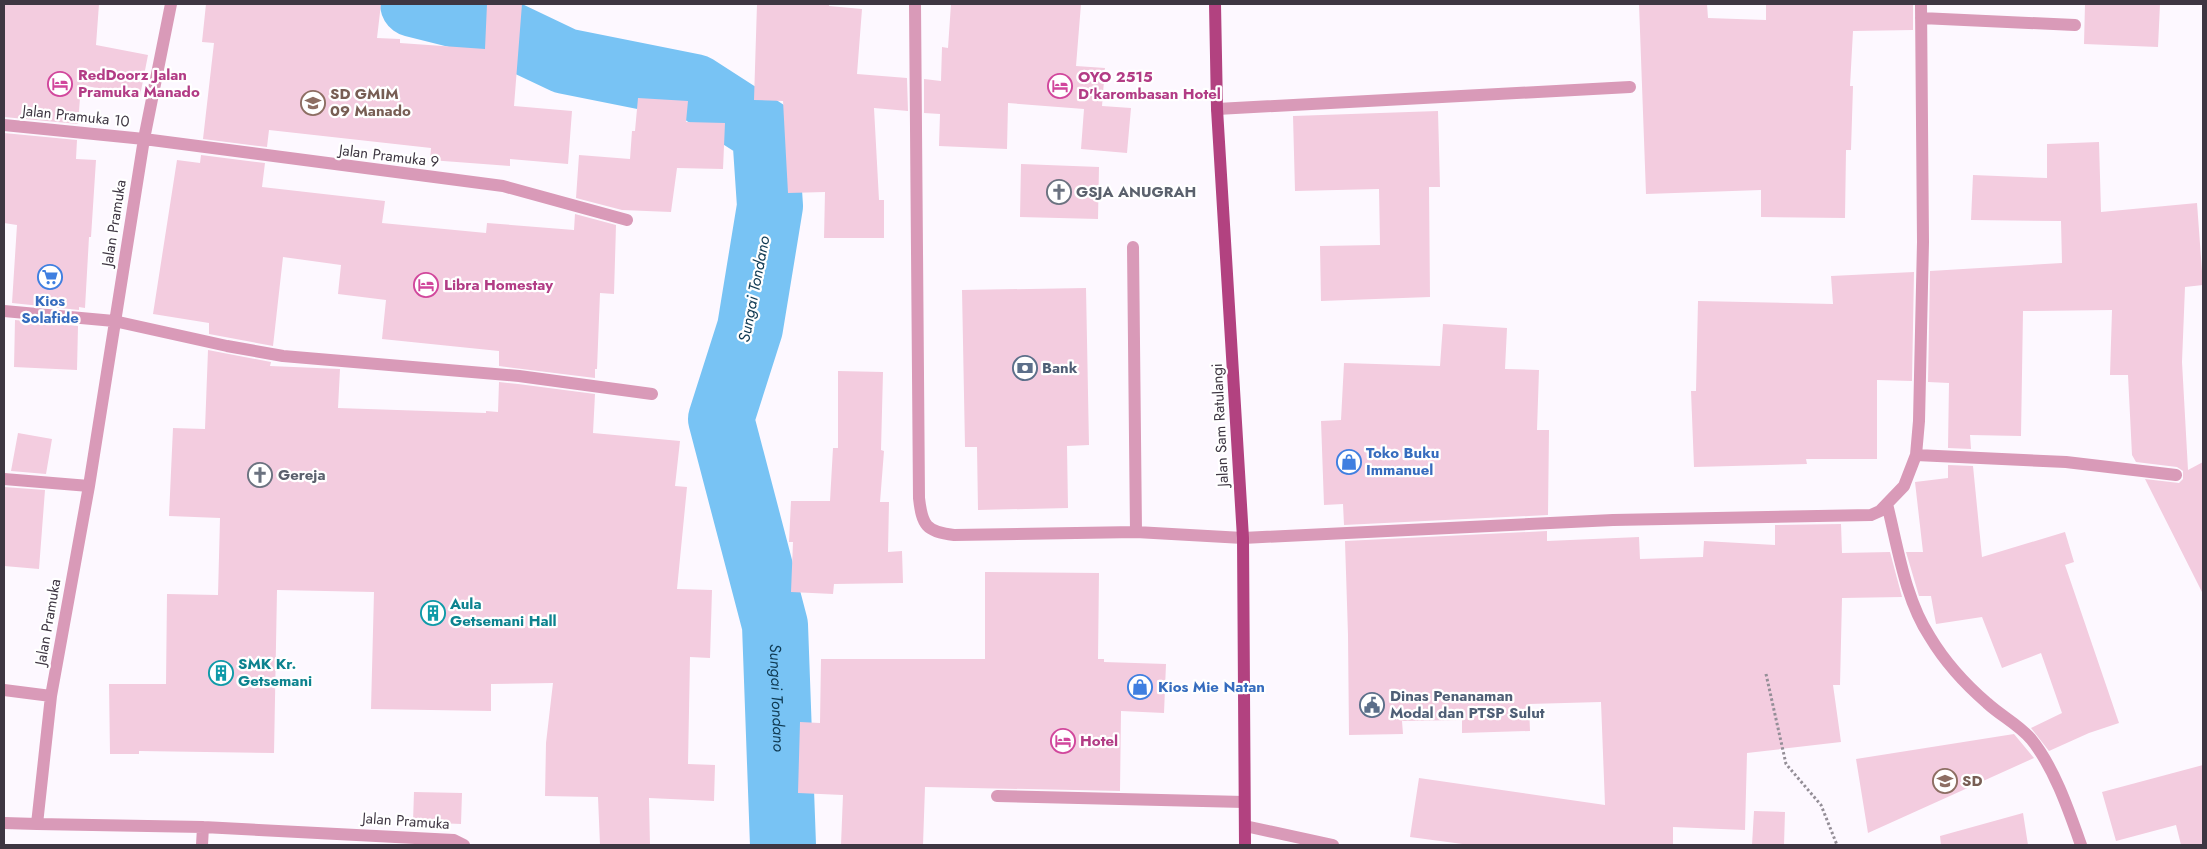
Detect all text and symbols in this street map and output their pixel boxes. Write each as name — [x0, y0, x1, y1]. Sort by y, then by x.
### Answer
place label: RedDoorz Jalan Pramuka Manado — [78, 64, 200, 103]
place label: OYO 2515 D'karombasan Hotel — [1078, 66, 1221, 105]
hotel icon: RedDoorz Jalan Pramuka Manado — [47, 71, 73, 97]
hotel icon: OYO 2515 D'karombasan Hotel — [1047, 73, 1073, 99]
place label: SD GMIM 09 Manado — [330, 83, 411, 122]
school or university icon: SD GMIM 09 Manado — [300, 90, 326, 116]
street label: Jalan Pramuka 10 — [19, 99, 131, 133]
street label: Jalan Pramuka 9 — [336, 139, 440, 173]
street label: Jalan Pramuka — [96, 178, 132, 270]
church icon: GSJA ANUGRAH — [1046, 179, 1072, 205]
place label: GSJA ANUGRAH — [1076, 181, 1196, 203]
water label: Sungai Tondano — [732, 233, 776, 344]
supermarket icon: Kios Solafide — [37, 264, 63, 290]
hotel icon: Libra Homestay — [413, 272, 439, 298]
place label: Libra Homestay — [444, 274, 553, 296]
place label: Kios Solafide — [21, 290, 79, 329]
bank icon: Bank — [1012, 355, 1038, 381]
place label: Bank — [1042, 357, 1078, 379]
street label: Jalan Sam Ratulangi — [1206, 363, 1234, 489]
place label: Toko Buku Immanuel — [1366, 442, 1439, 481]
shop icon: Toko Buku Immanuel — [1336, 449, 1362, 475]
church icon: Gereja — [247, 462, 273, 488]
place label: Gereja — [278, 464, 326, 486]
street label: Jalan Pramuka — [29, 577, 66, 669]
place label: Aula Getsemani Hall — [449, 593, 557, 632]
building icon: Aula Getsemani Hall — [420, 600, 446, 626]
water label: Sungai Tondano — [764, 643, 791, 753]
place label: SMK Kr. Getsemani — [238, 653, 312, 692]
building icon: SMK Kr. Getsemani — [208, 660, 234, 686]
shop icon: Kios Mie Natan — [1127, 674, 1153, 700]
place label: Kios Mie Natan — [1158, 676, 1265, 698]
place label: Dinas Penanaman Modal dan PTSP Sulut — [1390, 685, 1545, 724]
public building icon: Dinas Penanaman Modal dan PTSP Sulut — [1359, 692, 1385, 718]
hotel icon: Hotel — [1050, 728, 1076, 754]
place label: Hotel — [1080, 730, 1118, 752]
school or university icon: SD — [1932, 768, 1958, 794]
place label: SD — [1962, 770, 1982, 792]
street label: Jalan Pramuka — [360, 807, 450, 835]

